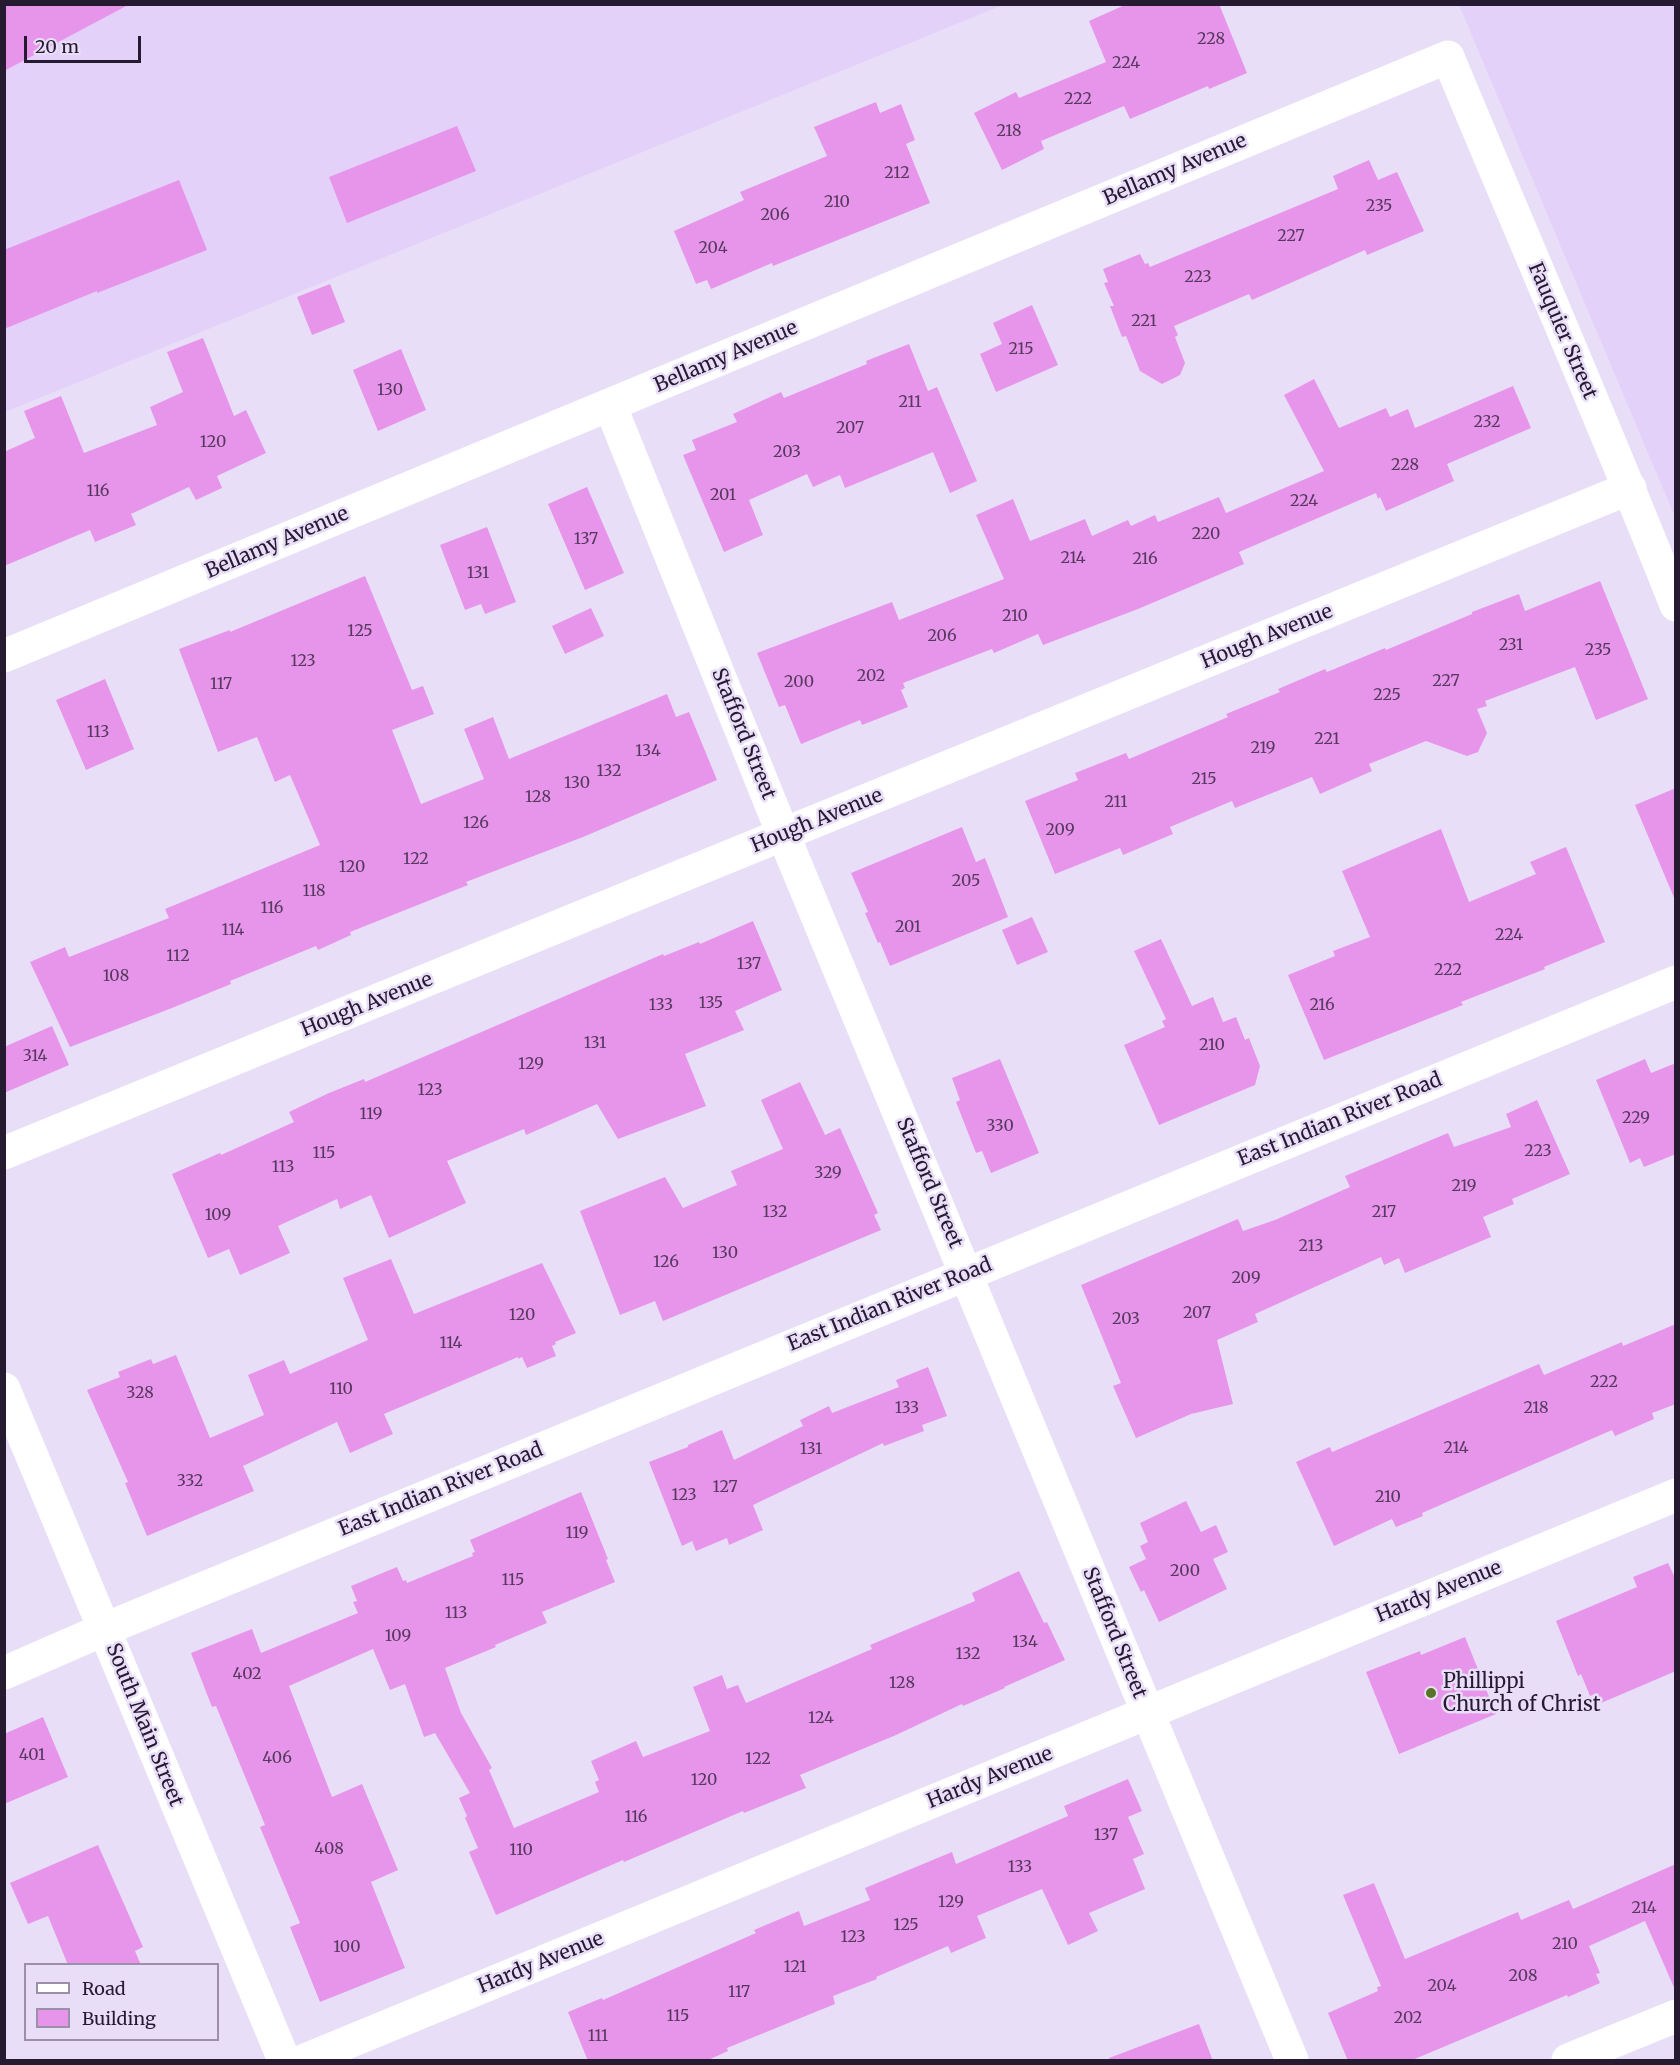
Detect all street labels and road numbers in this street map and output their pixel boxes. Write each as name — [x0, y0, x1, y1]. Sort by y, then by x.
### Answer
street label: Bellamy Avenue — [1100, 129, 1250, 211]
street label: Fauquier Street — [1522, 259, 1602, 403]
street label: Bellamy Avenue — [651, 316, 801, 398]
street label: Bellamy Avenue — [202, 502, 352, 584]
street label: Hough Avenue — [1198, 600, 1336, 674]
street label: Stafford Street — [706, 665, 780, 803]
street label: Hough Avenue — [748, 784, 886, 858]
street label: Hough Avenue — [298, 968, 436, 1042]
street label: East Indian River Road — [1234, 1068, 1446, 1172]
street label: Stafford Street — [891, 1114, 967, 1252]
street label: East Indian River Road — [784, 1253, 996, 1357]
street label: East Indian River Road — [335, 1438, 547, 1542]
street label: Hardy Avenue — [1373, 1556, 1505, 1628]
street label: Stafford Street — [1077, 1564, 1151, 1702]
street label: South Main Street — [100, 1640, 188, 1810]
street label: Hardy Avenue — [924, 1742, 1056, 1814]
street label: Hardy Avenue — [475, 1927, 607, 1999]

